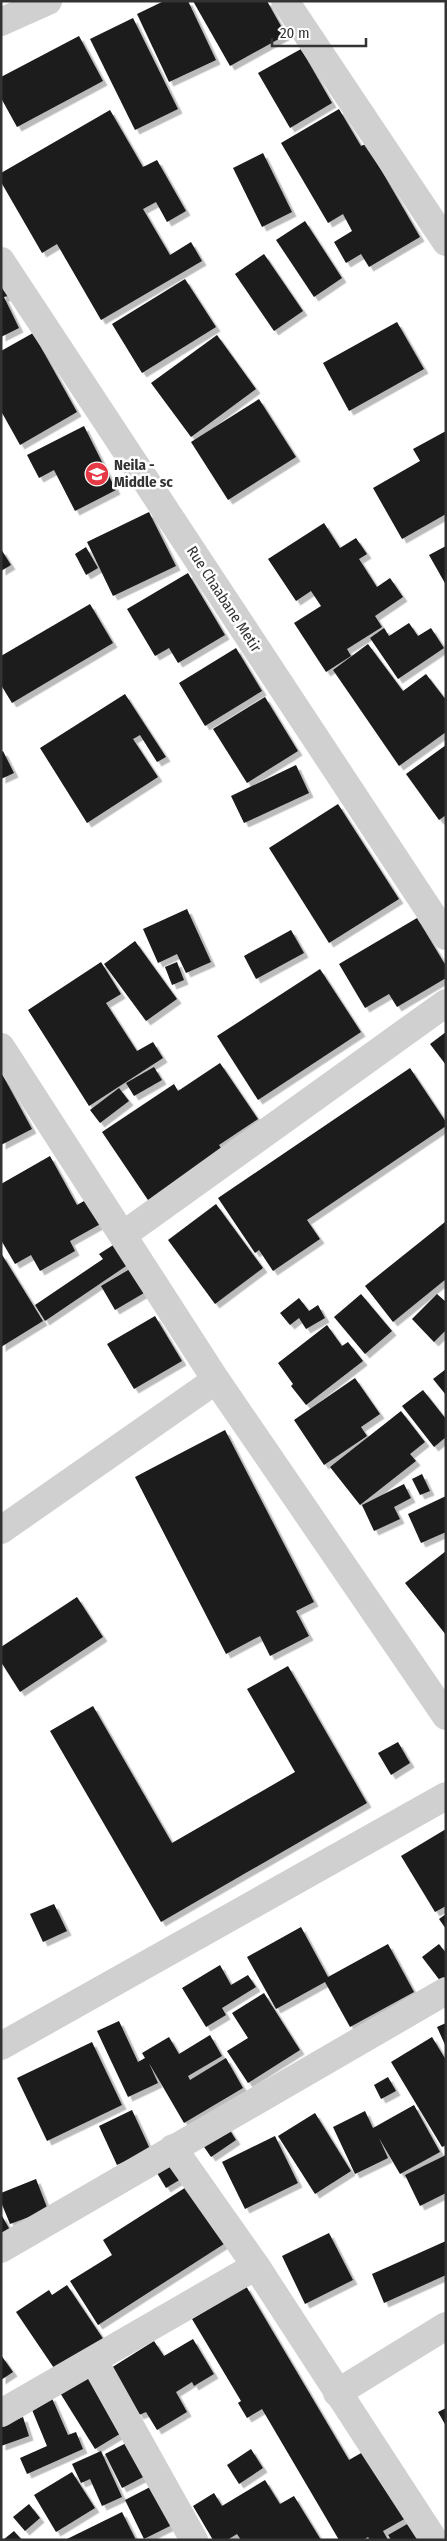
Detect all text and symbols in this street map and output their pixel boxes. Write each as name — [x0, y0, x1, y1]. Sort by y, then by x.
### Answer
scale bar — [272, 15, 366, 47]
text: 20 m — [280, 24, 310, 42]
place label: Neila - Middle sc — [114, 456, 173, 491]
school or university icon: Neila - Middle sc — [84, 461, 110, 487]
street label: Rue Chaabane Metir — [183, 543, 265, 656]

